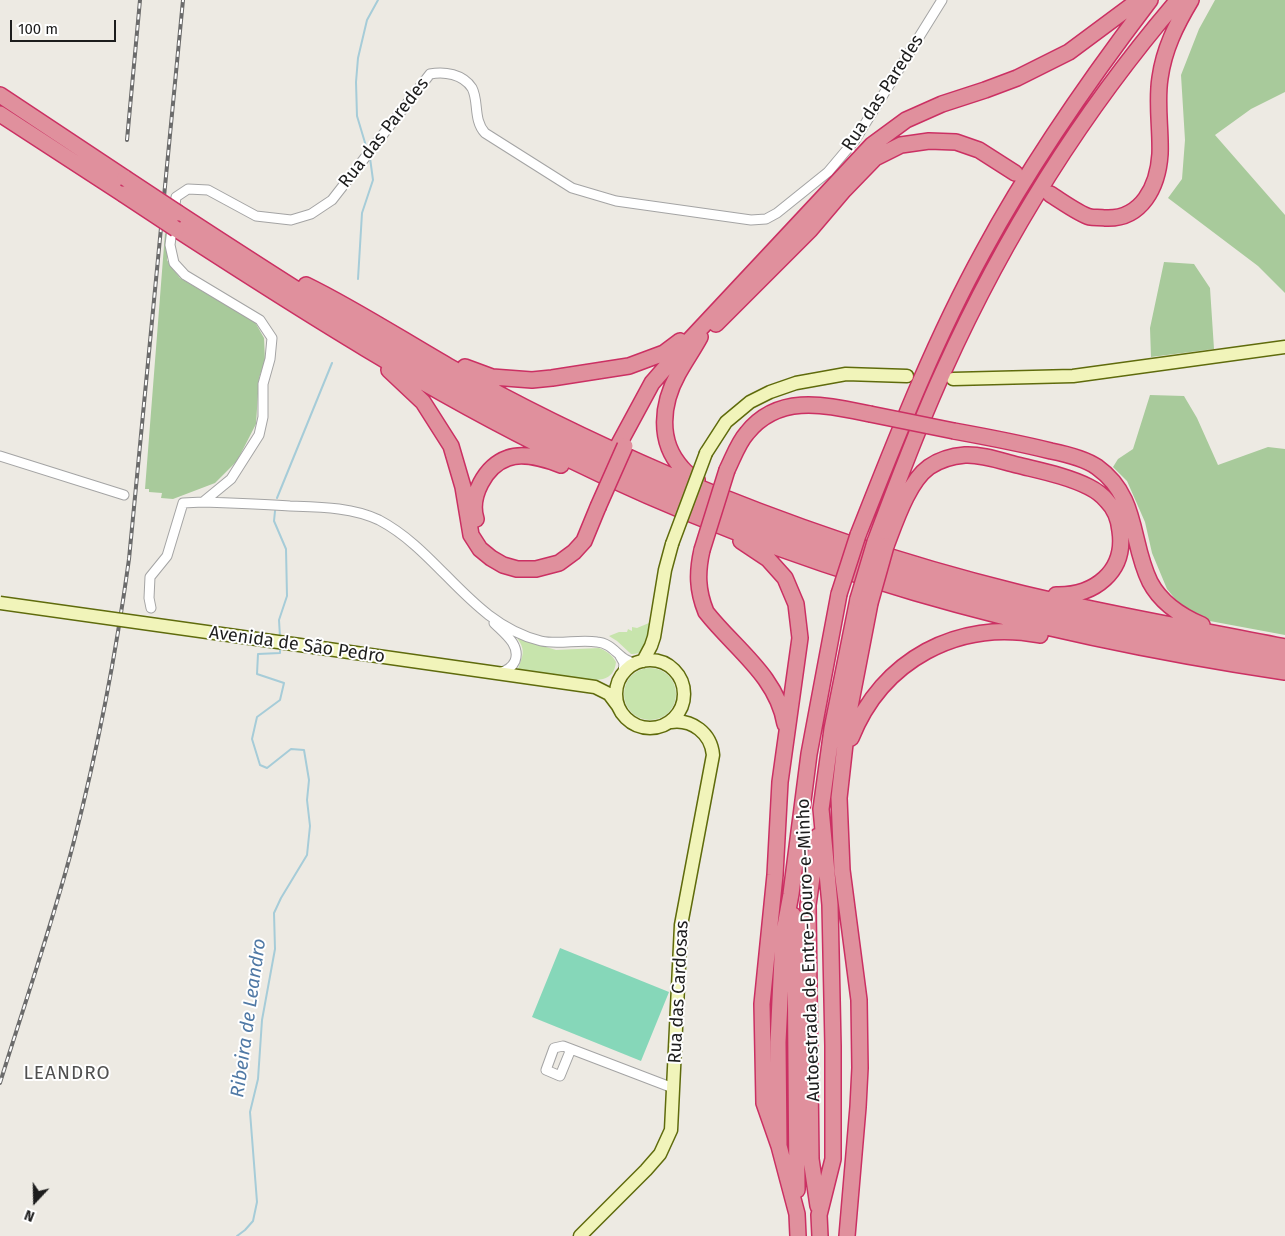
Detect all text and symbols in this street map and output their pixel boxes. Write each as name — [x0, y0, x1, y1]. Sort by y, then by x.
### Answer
scale bar — [12, 10, 119, 42]
text: 100 m — [18, 20, 58, 38]
street label: Rua das Paredes — [837, 31, 929, 155]
street label: Rua das Paredes — [334, 74, 434, 192]
street label: Avenida de São Pedro — [208, 622, 386, 668]
street label: Autoestrada de Entre-Douro-e-Minho — [793, 798, 825, 1102]
street label: Rua das Cardosas — [664, 920, 694, 1064]
water label: Ribeira de Leandro — [227, 937, 271, 1099]
district label: LEANDRO — [23, 1063, 111, 1085]
north arrow — [10, 1176, 60, 1226]
text: N — [22, 1206, 37, 1225]

